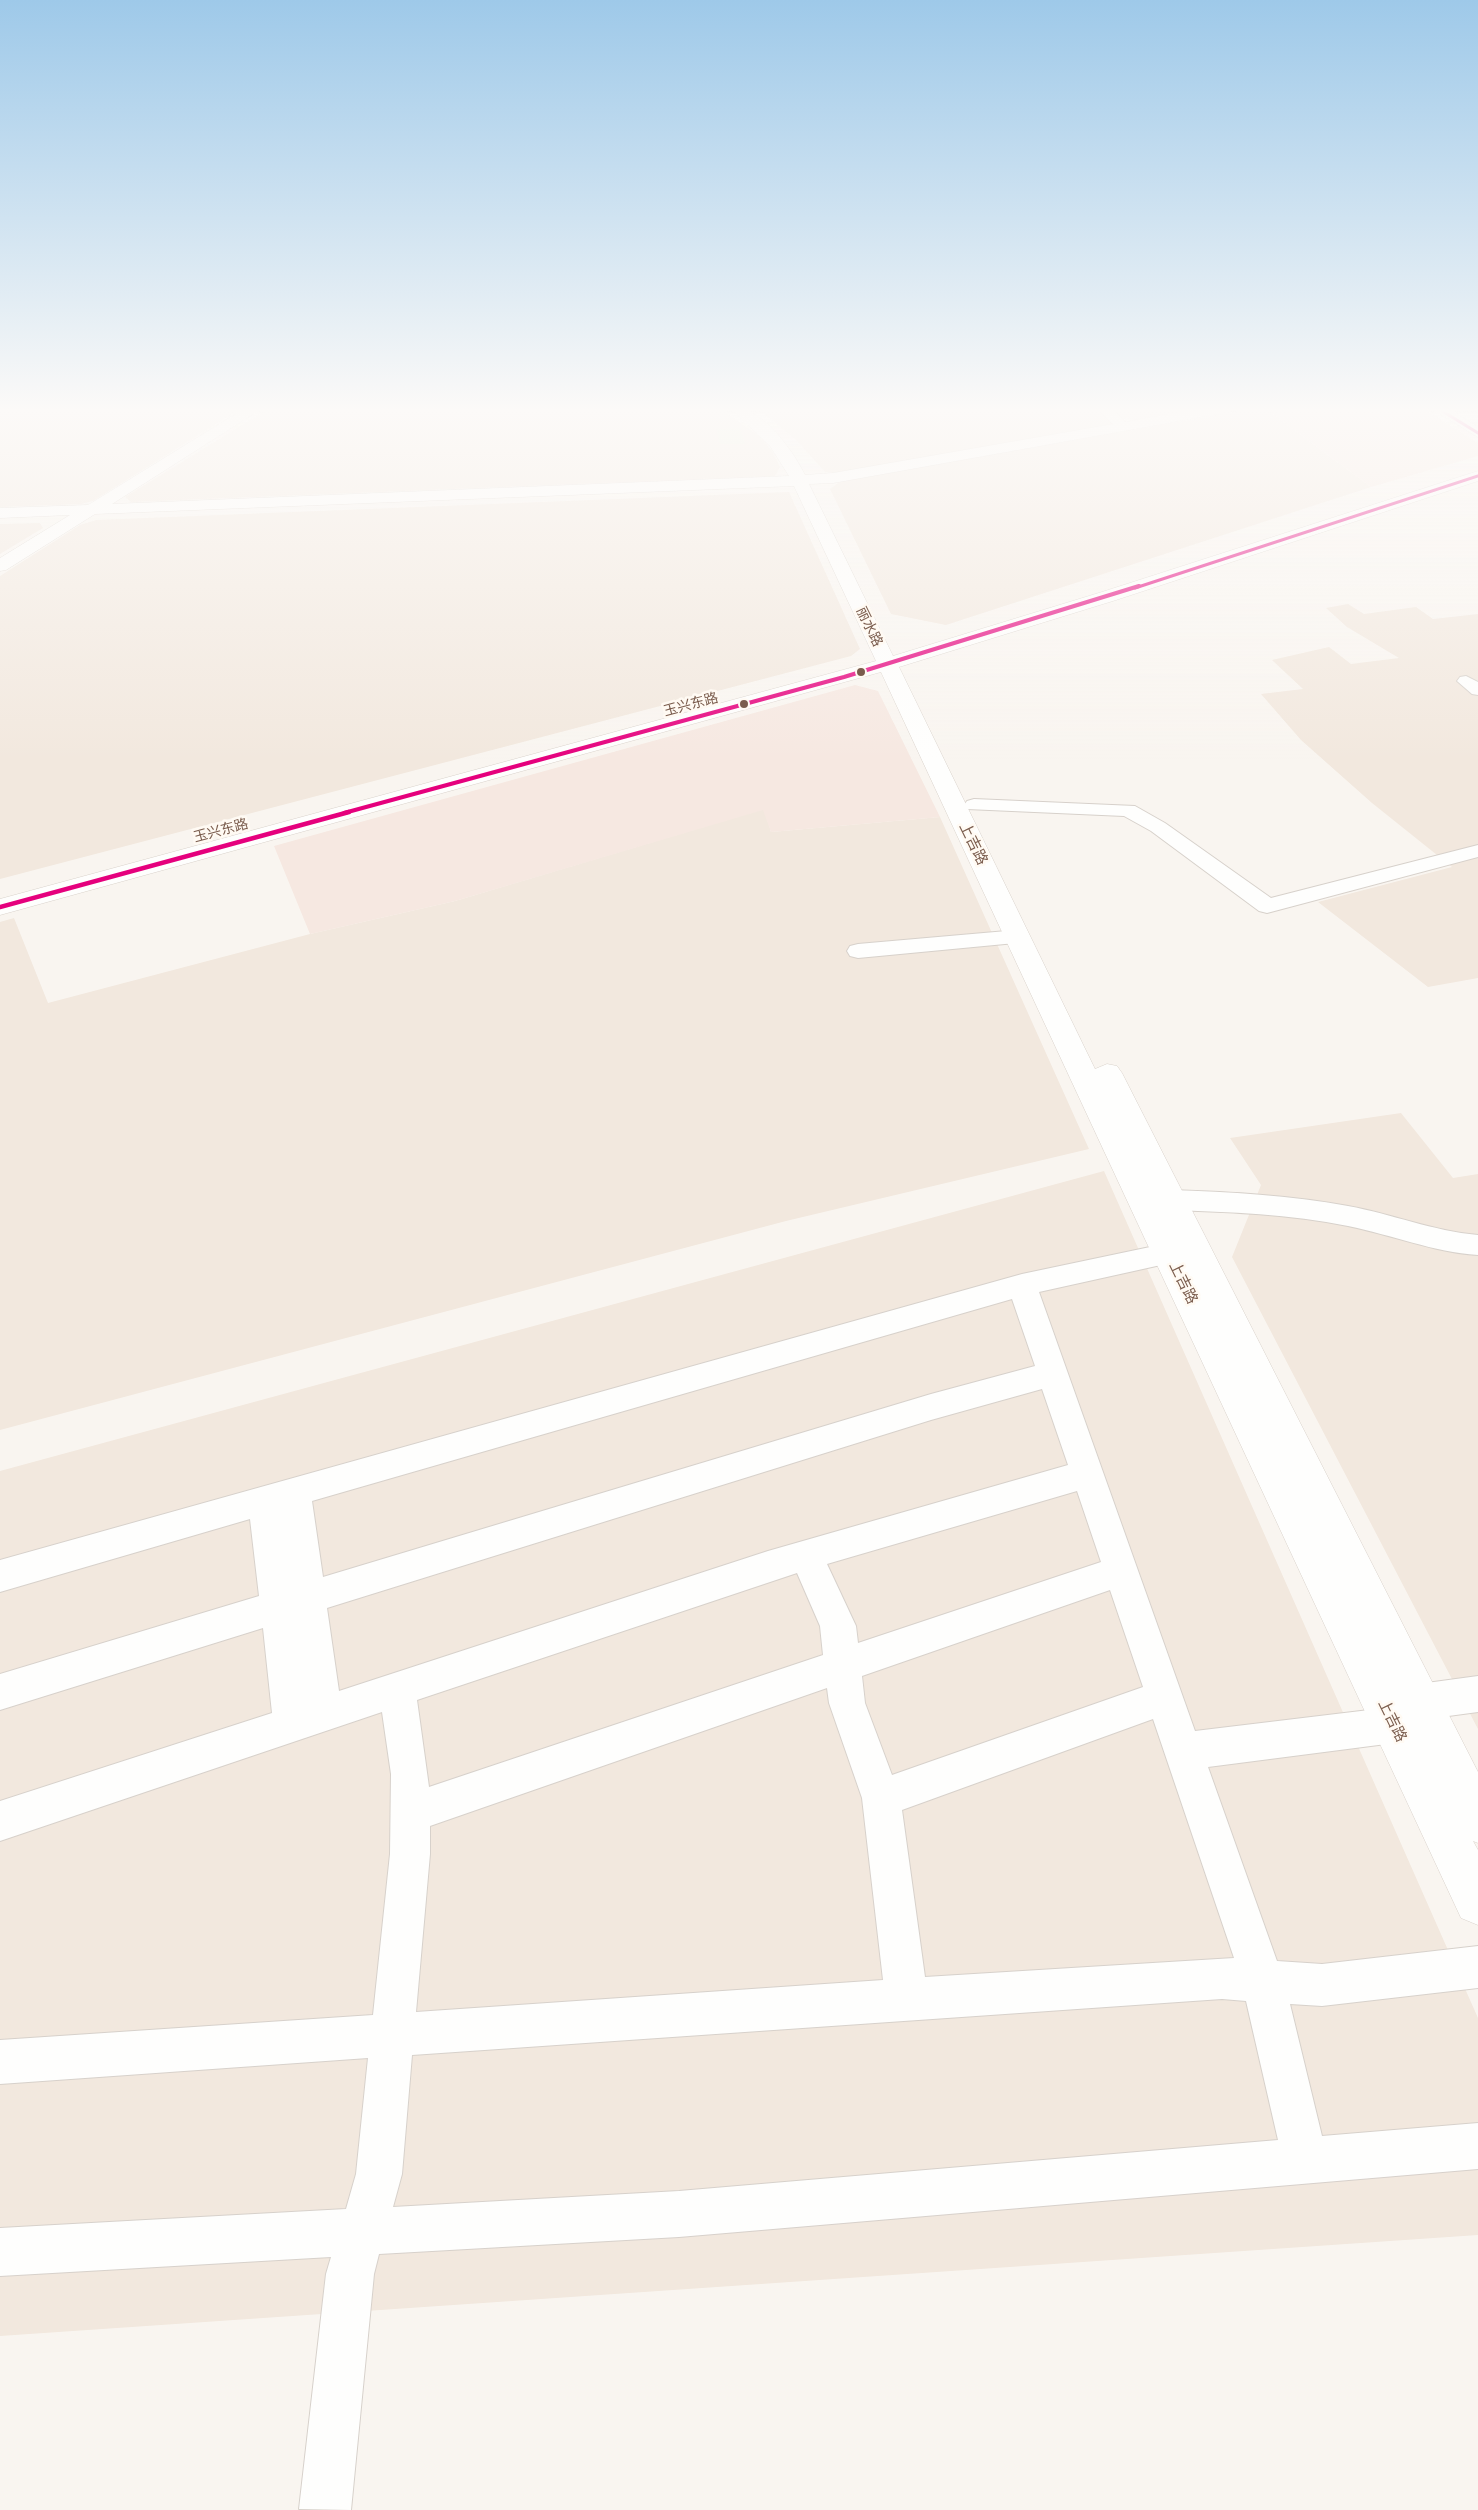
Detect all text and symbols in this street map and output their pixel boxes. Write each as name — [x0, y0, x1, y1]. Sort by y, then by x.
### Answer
street label: 丽水路 — [852, 604, 886, 650]
unlabelled marker — [855, 666, 867, 678]
street label: 玉兴东路 — [662, 690, 720, 720]
unlabelled marker — [738, 698, 750, 710]
street label: 玉兴东路 — [192, 816, 250, 846]
street label: 上吉路 — [955, 820, 991, 868]
street label: 上吉路 — [1165, 1259, 1201, 1307]
street label: 上吉路 — [1374, 1697, 1410, 1745]

